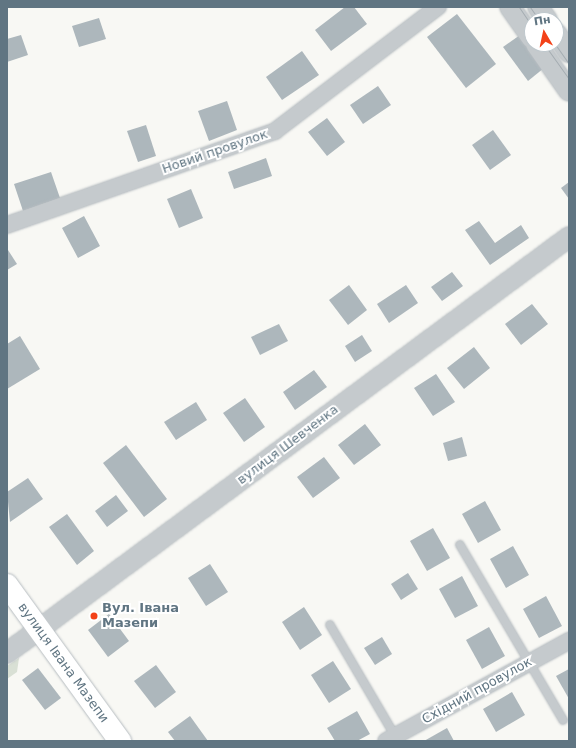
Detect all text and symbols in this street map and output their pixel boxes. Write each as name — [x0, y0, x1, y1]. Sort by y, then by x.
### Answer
north arrow — [524, 12, 564, 52]
text: Пн — [533, 13, 552, 28]
street label: Новий провулок — [160, 127, 270, 177]
street label: вулиця Шевченка — [234, 402, 342, 488]
street label: вулиця Івана Мазепи — [14, 600, 112, 726]
place label: Вул. Івана Мазепи — [102, 601, 179, 632]
marker: Вул. Івана Мазепи — [89, 611, 99, 621]
street label: Східний провулок — [419, 654, 535, 728]

